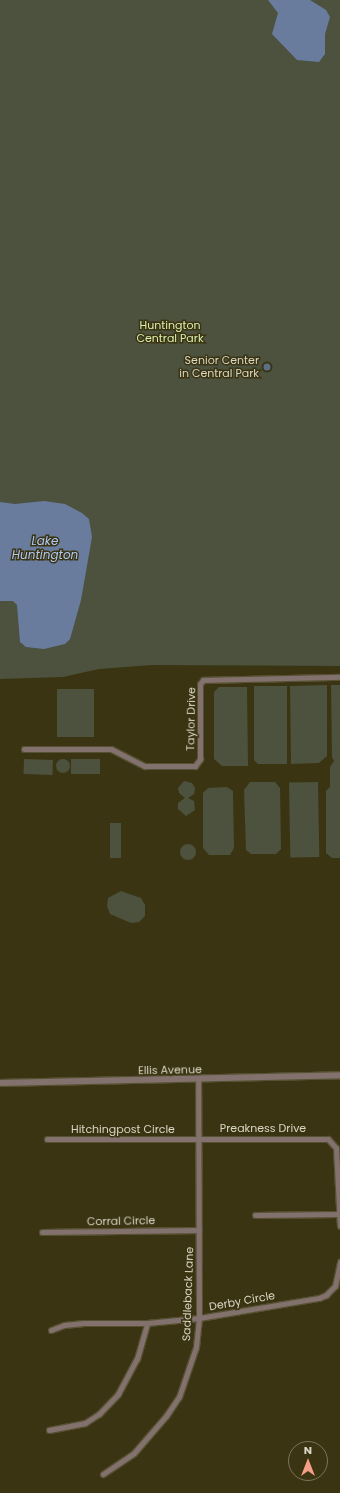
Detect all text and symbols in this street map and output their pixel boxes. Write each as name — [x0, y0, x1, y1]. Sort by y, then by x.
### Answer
park label: Huntington Central Park — [136, 319, 204, 345]
place label: Senior Center in Central Park — [179, 354, 259, 380]
marker: Senior Center in Central Park — [262, 362, 272, 372]
water label: Lake Huntington — [12, 534, 78, 562]
street label: Taylor Drive — [184, 687, 198, 751]
street label: Ellis Avenue — [138, 1063, 202, 1077]
street label: Preakness Drive — [220, 1121, 306, 1135]
street label: Hitchingpost Circle — [71, 1122, 175, 1136]
street label: Corral Circle — [87, 1214, 155, 1228]
street label: Saddleback Lane — [180, 1247, 196, 1341]
street label: Derby Circle — [208, 1289, 276, 1313]
north arrow — [288, 1441, 328, 1481]
text: N — [304, 1442, 312, 1458]

